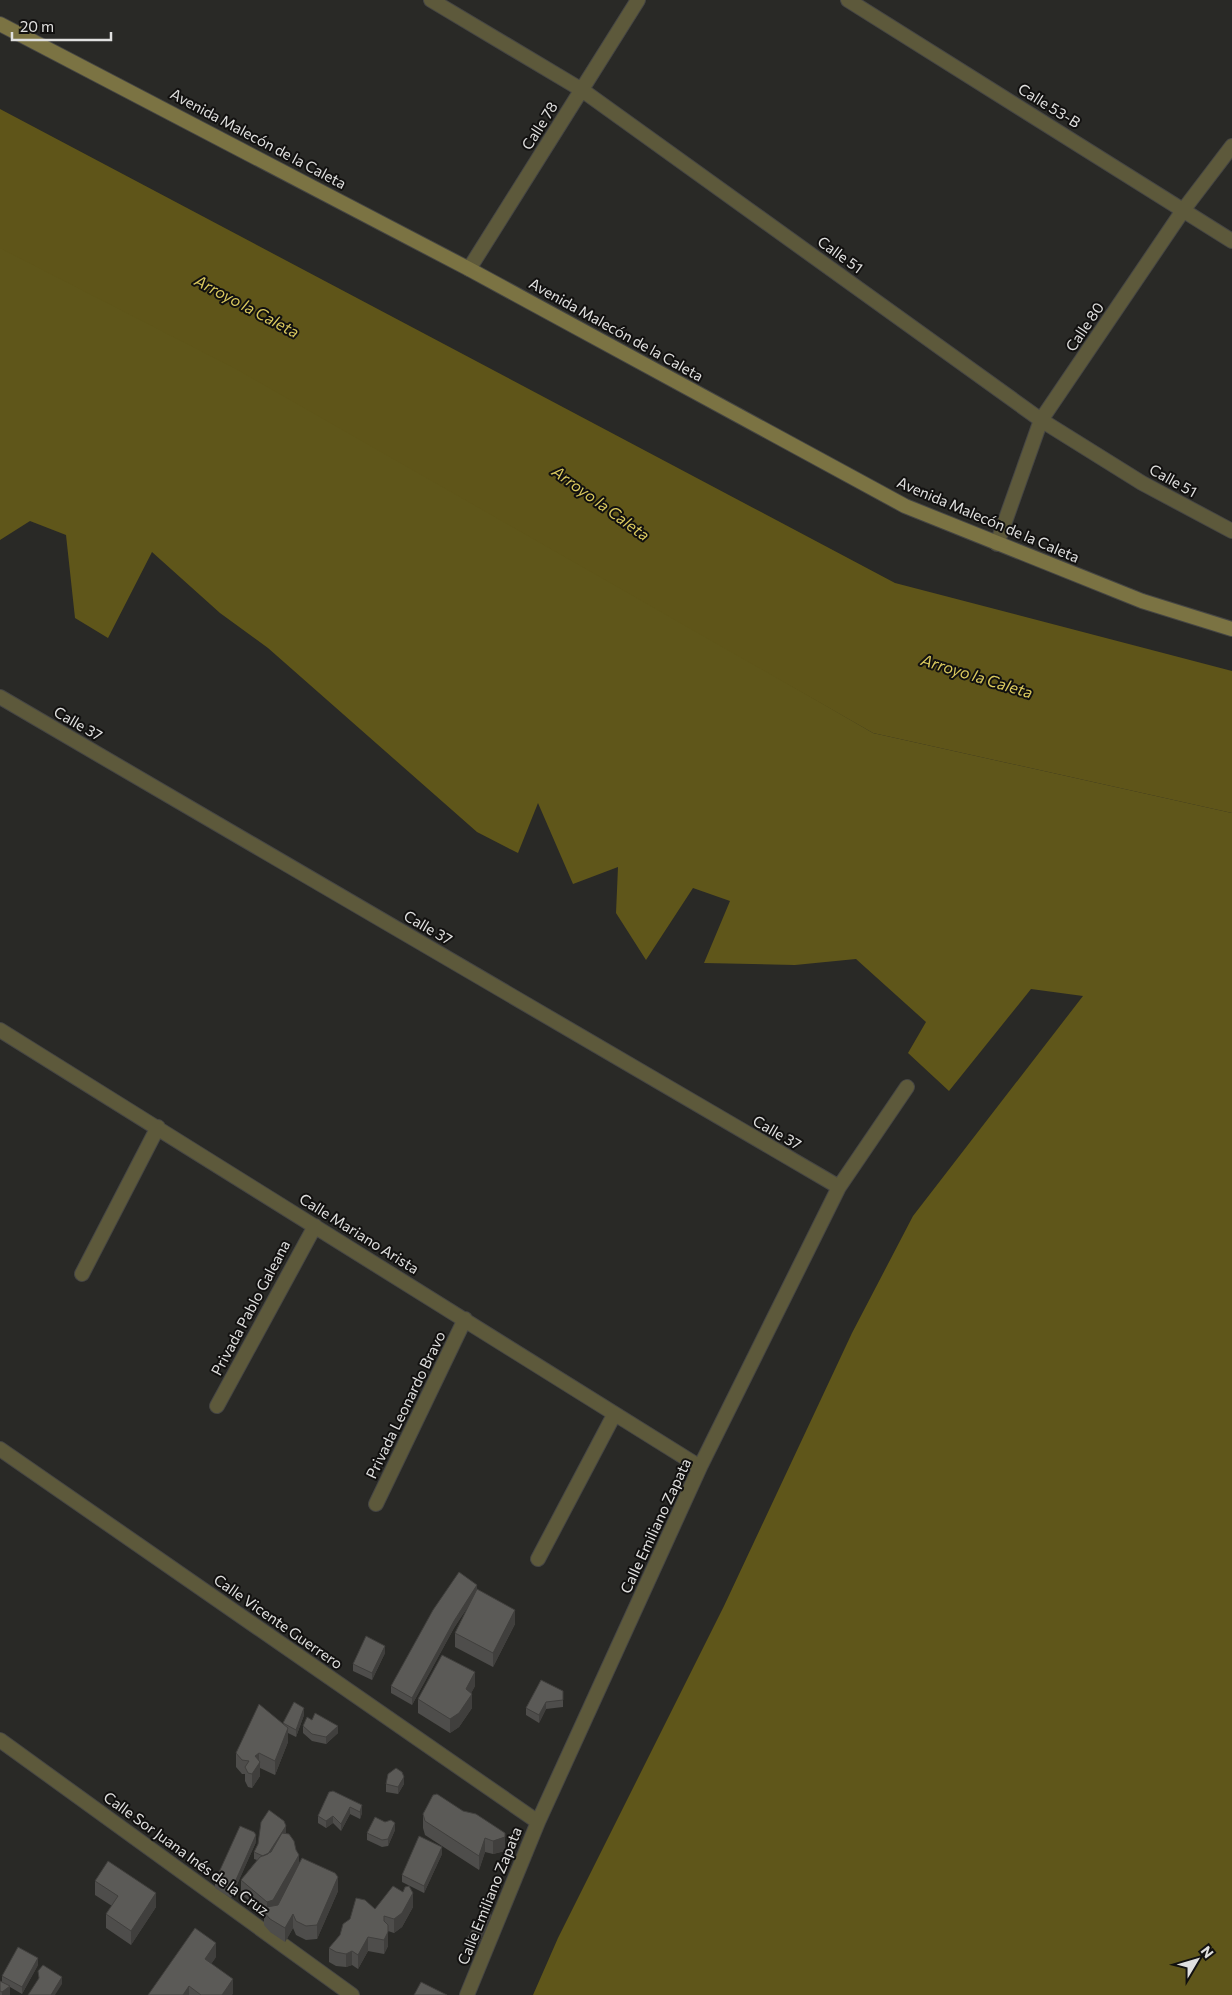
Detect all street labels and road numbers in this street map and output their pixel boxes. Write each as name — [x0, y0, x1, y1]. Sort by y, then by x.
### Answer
street label: Calle 53-B — [1015, 79, 1084, 131]
street label: Avenida Malecón de la Caleta — [168, 84, 349, 192]
street label: Calle 78 — [517, 98, 561, 153]
street label: Calle 51 — [814, 232, 867, 277]
street label: Avenida Malecón de la Caleta — [526, 274, 707, 385]
street label: Calle 80 — [1061, 298, 1107, 354]
street label: Calle 51 — [1147, 460, 1200, 500]
street label: Avenida Malecón de la Caleta — [895, 472, 1082, 566]
street label: Calle 37 — [51, 702, 106, 744]
street label: Calle 37 — [401, 906, 456, 948]
street label: Calle 37 — [750, 1111, 805, 1153]
street label: Calle Mariano Arista — [296, 1189, 423, 1277]
street label: Privada Pablo Galeana — [207, 1237, 293, 1378]
street label: Privada Leonardo Bravo — [362, 1328, 449, 1481]
street label: Calle Emiliano Zapata — [616, 1455, 694, 1596]
street label: Calle Vicente Guerrero — [211, 1570, 346, 1672]
street label: Calle Sor Juana Inés de la Cruz — [101, 1787, 273, 1919]
street label: Calle Emiliano Zapata — [453, 1824, 525, 1967]

